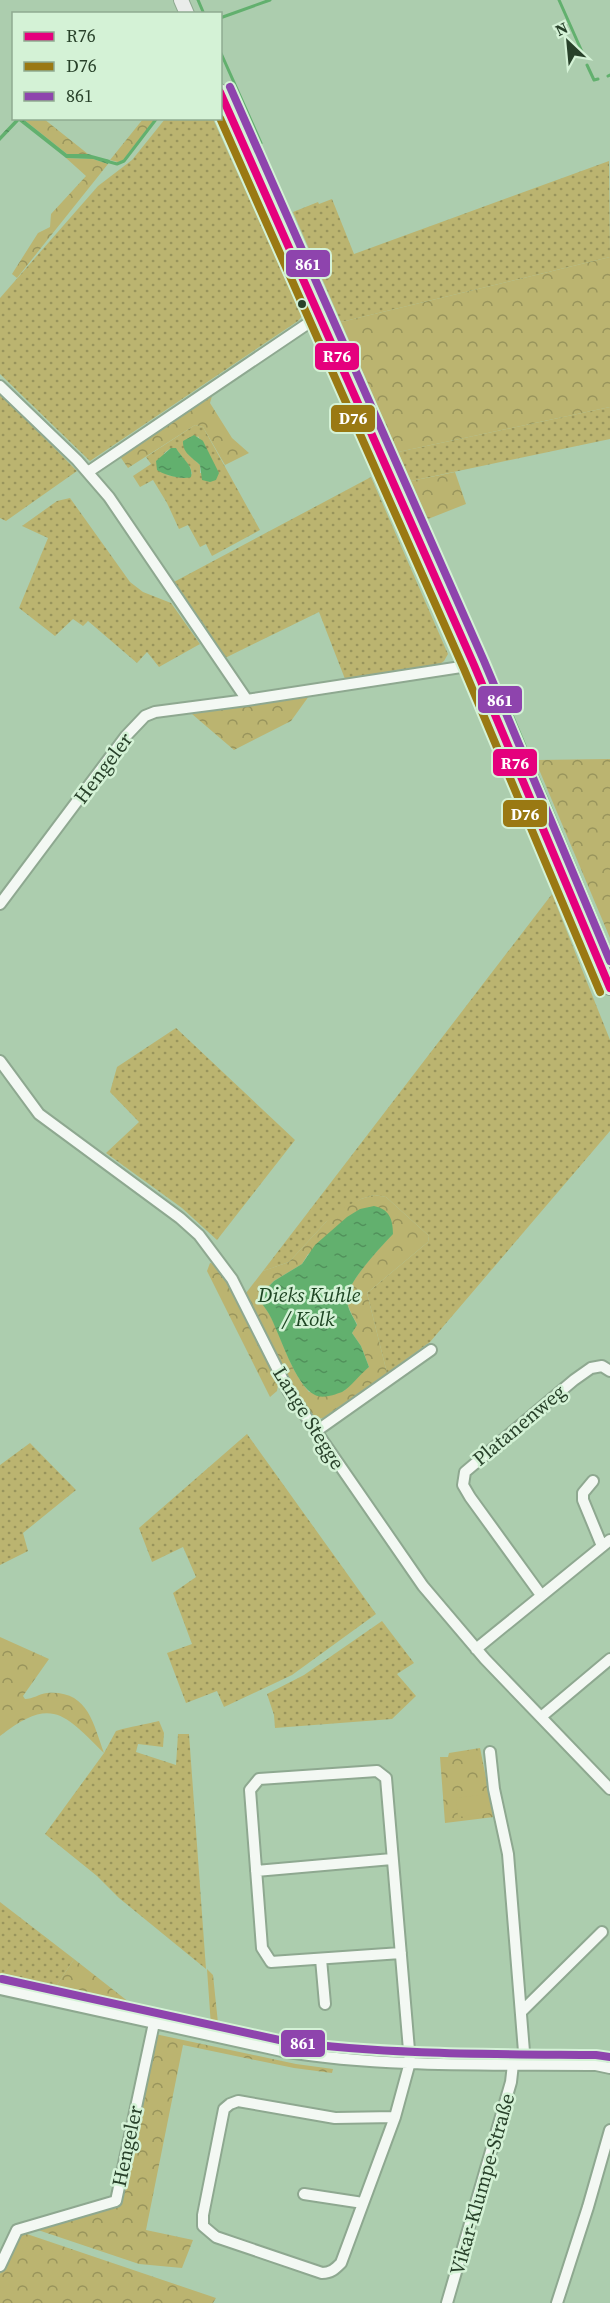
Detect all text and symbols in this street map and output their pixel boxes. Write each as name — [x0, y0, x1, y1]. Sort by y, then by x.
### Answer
legend — [12, 12, 222, 120]
north arrow — [538, 12, 598, 72]
text: N — [551, 16, 572, 41]
text: R76 — [66, 23, 96, 48]
text: D76 — [66, 53, 97, 78]
text: 861 — [66, 83, 93, 108]
line badge: 861 — [285, 249, 331, 278]
text: 861 — [295, 253, 321, 275]
unlabelled marker — [296, 298, 308, 310]
line badge: R76 — [314, 342, 360, 371]
text: R76 — [323, 345, 351, 367]
line badge: D76 — [330, 404, 376, 433]
text: D76 — [339, 407, 368, 429]
line badge: 861 — [477, 685, 523, 714]
text: 861 — [487, 689, 513, 711]
street label: Hengeler — [67, 726, 139, 809]
line badge: R76 — [492, 748, 538, 777]
text: R76 — [501, 752, 529, 774]
line badge: D76 — [502, 799, 548, 828]
text: D76 — [511, 803, 540, 825]
water label: Dieks Kuhle / Kolk — [257, 1280, 361, 1333]
street label: Lange Stegge — [266, 1361, 352, 1475]
street label: Platanenweg — [466, 1378, 572, 1472]
line badge: 861 — [280, 2029, 326, 2058]
text: 861 — [290, 2032, 316, 2054]
street label: Vikar-Klumpe-Straße — [443, 2090, 521, 2278]
street label: Hengeler — [105, 2102, 149, 2189]

